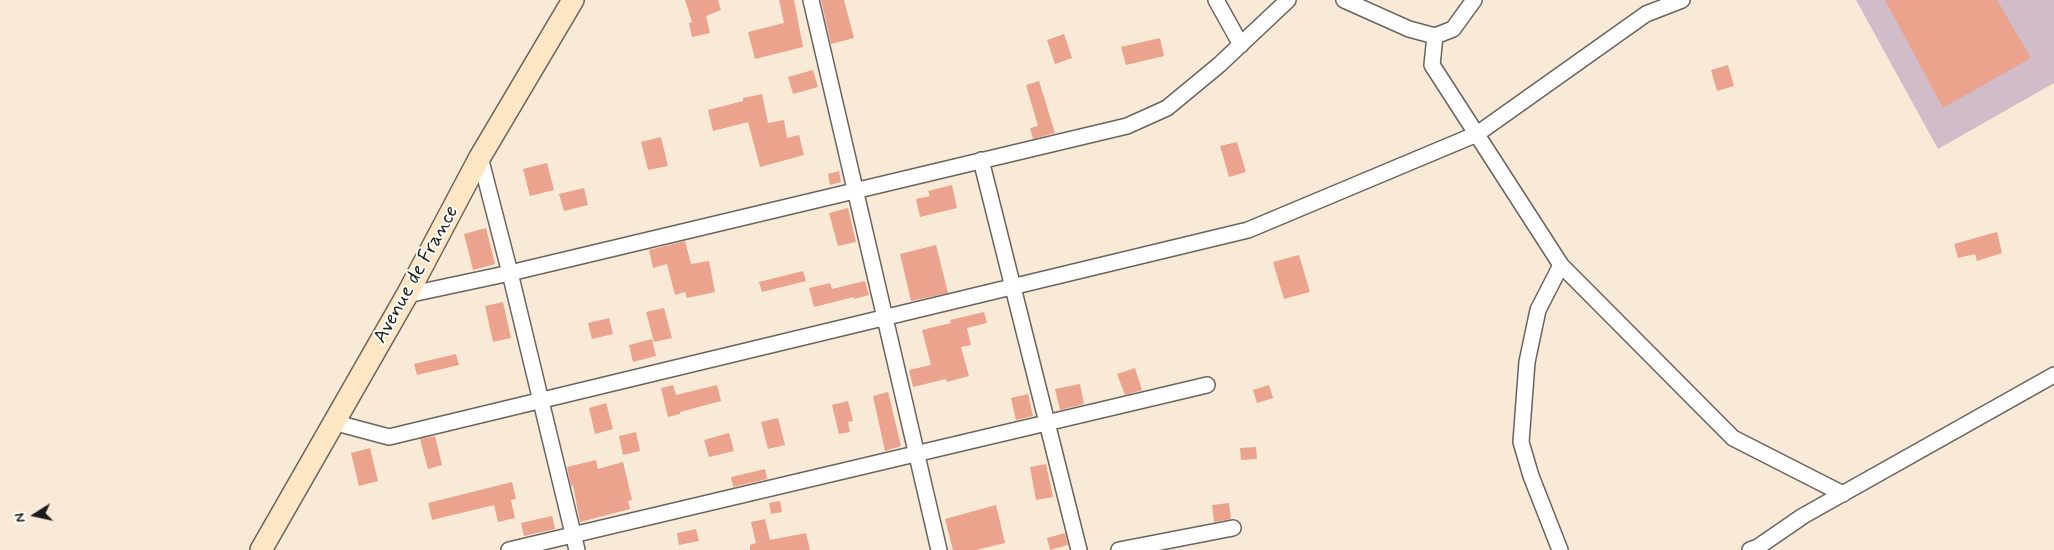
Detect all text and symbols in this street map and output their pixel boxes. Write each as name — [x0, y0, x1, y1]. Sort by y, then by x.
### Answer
street label: Avenue de France — [369, 202, 465, 348]
north arrow — [10, 490, 60, 540]
text: N — [11, 511, 30, 524]

